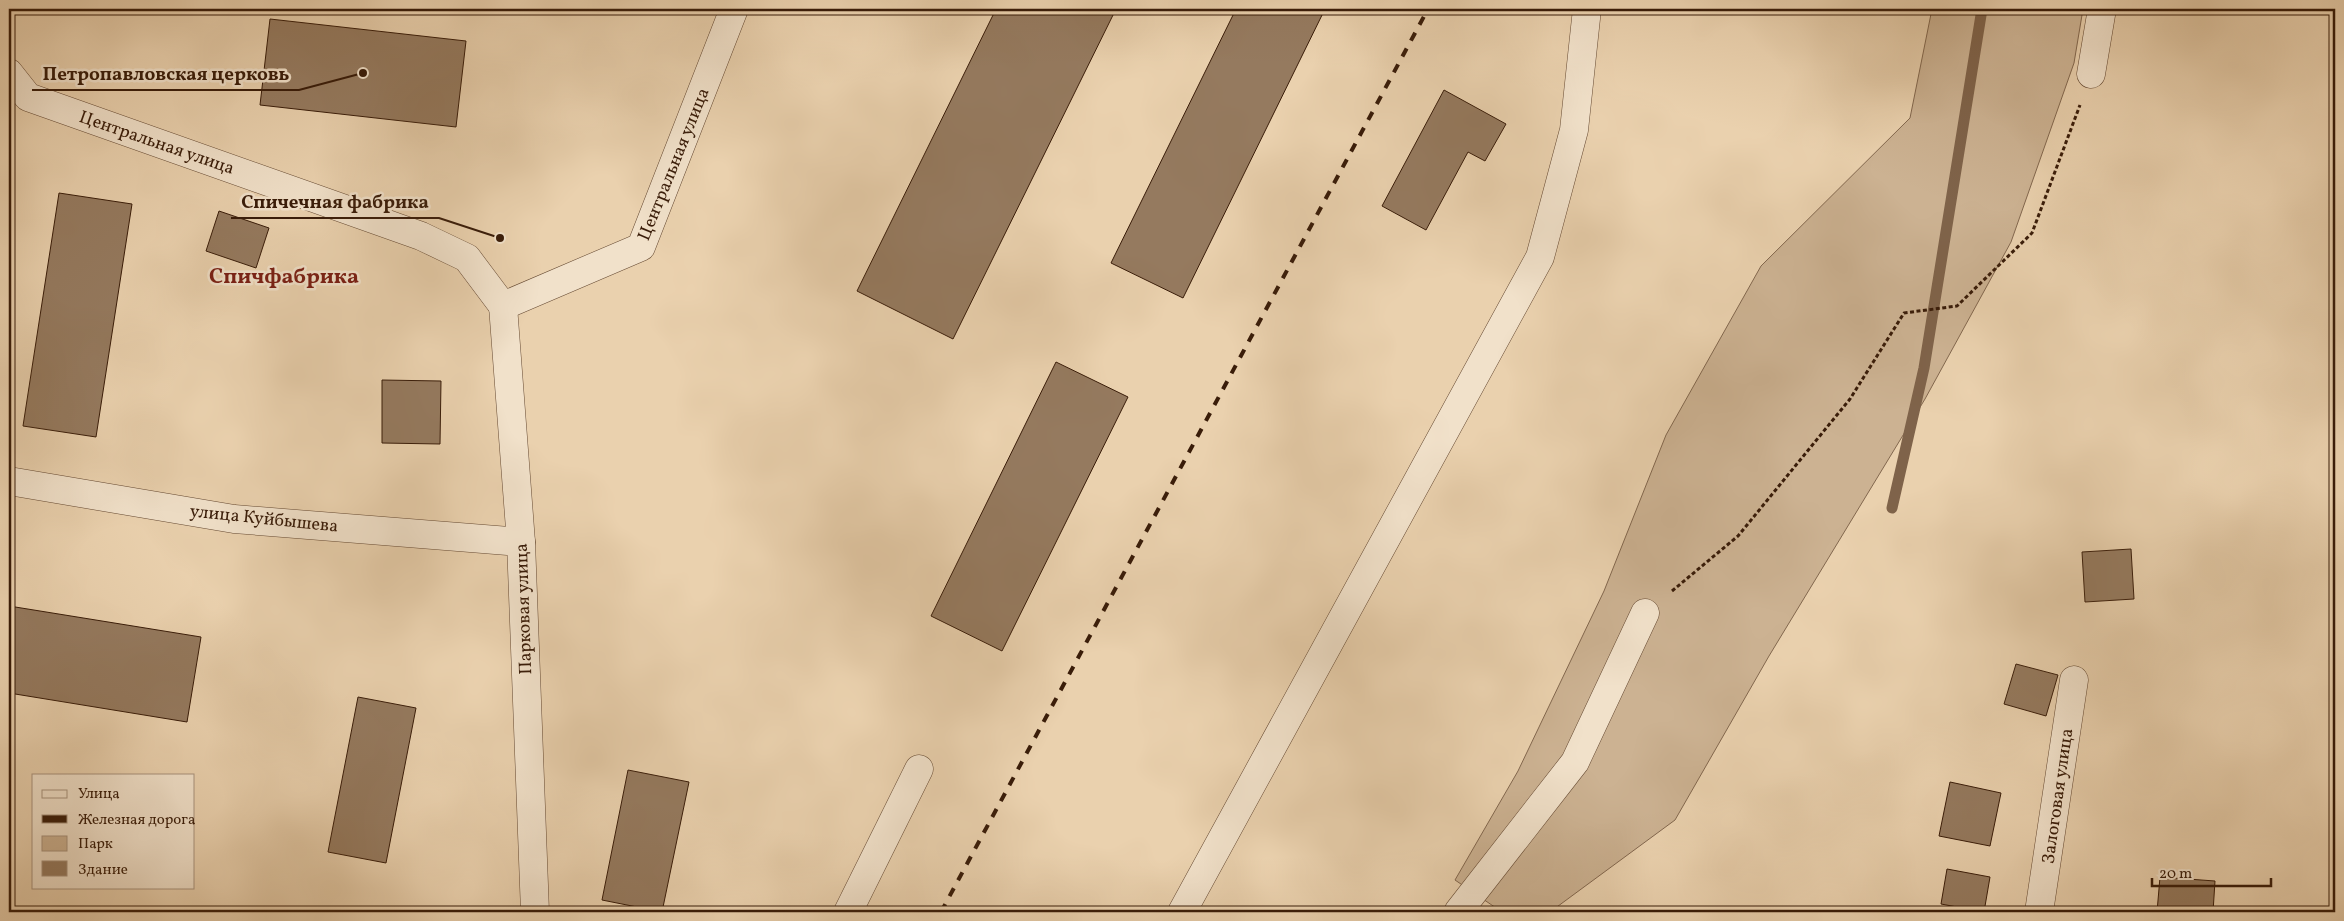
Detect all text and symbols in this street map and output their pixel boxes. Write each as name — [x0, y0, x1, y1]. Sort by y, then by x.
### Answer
callout: Петропавловская церковь — [32, 56, 299, 90]
text: Петропавловская церковь — [43, 62, 290, 88]
street label: Центральная улица — [632, 84, 717, 245]
street label: Центральная улица — [75, 105, 238, 182]
callout: Спичечная фабрика — [231, 184, 439, 218]
text: Спичечная фабрика — [241, 190, 429, 216]
district label: Спичфабрика — [209, 262, 359, 293]
street label: улица Куйбышева — [188, 499, 339, 540]
street label: Парковая улица — [510, 543, 539, 675]
street label: Залоговая улица — [2037, 727, 2080, 866]
legend — [32, 774, 195, 888]
text: Улица — [78, 784, 120, 805]
text: Железная дорога — [78, 810, 195, 831]
text: Парк — [78, 834, 113, 855]
scale bar — [2152, 856, 2270, 888]
text: Здание — [78, 860, 128, 881]
text: 20 m — [2159, 864, 2192, 885]

